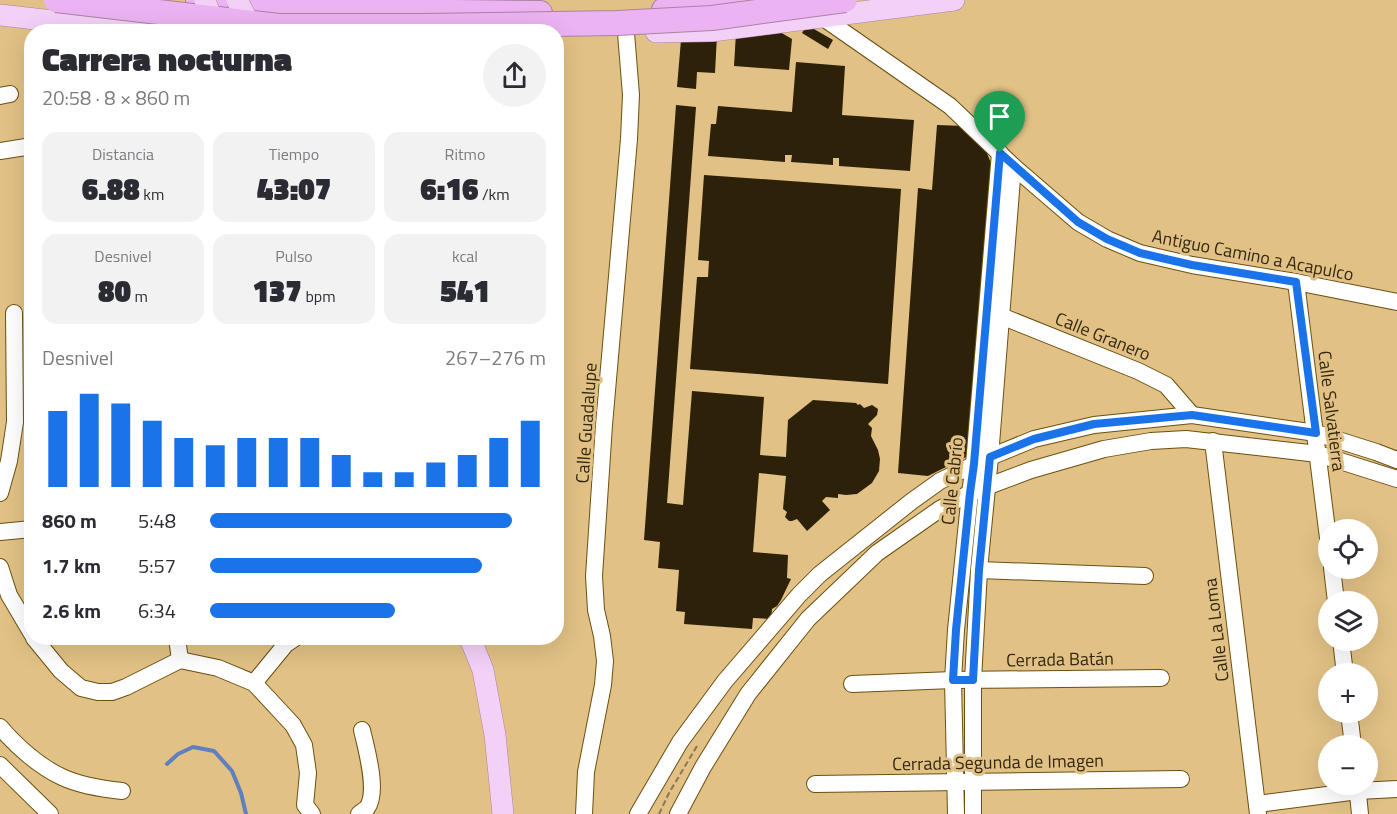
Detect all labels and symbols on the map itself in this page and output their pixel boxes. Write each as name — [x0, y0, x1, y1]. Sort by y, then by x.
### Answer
pin — [974, 91, 1025, 153]
street label: Antiguo Camino a Acapulco — [1150, 222, 1356, 288]
street label: Calle Granero — [1051, 305, 1155, 367]
street label: Calle Salvatierra — [1311, 349, 1353, 473]
street label: Calle Guadalupe — [568, 362, 604, 484]
street label: Calle Cabrío — [934, 436, 970, 526]
street label: Calle La Loma — [1196, 577, 1236, 683]
street label: Cerrada Batán — [1006, 645, 1114, 673]
street label: Cerrada Segunda de Imagen — [892, 747, 1104, 777]

